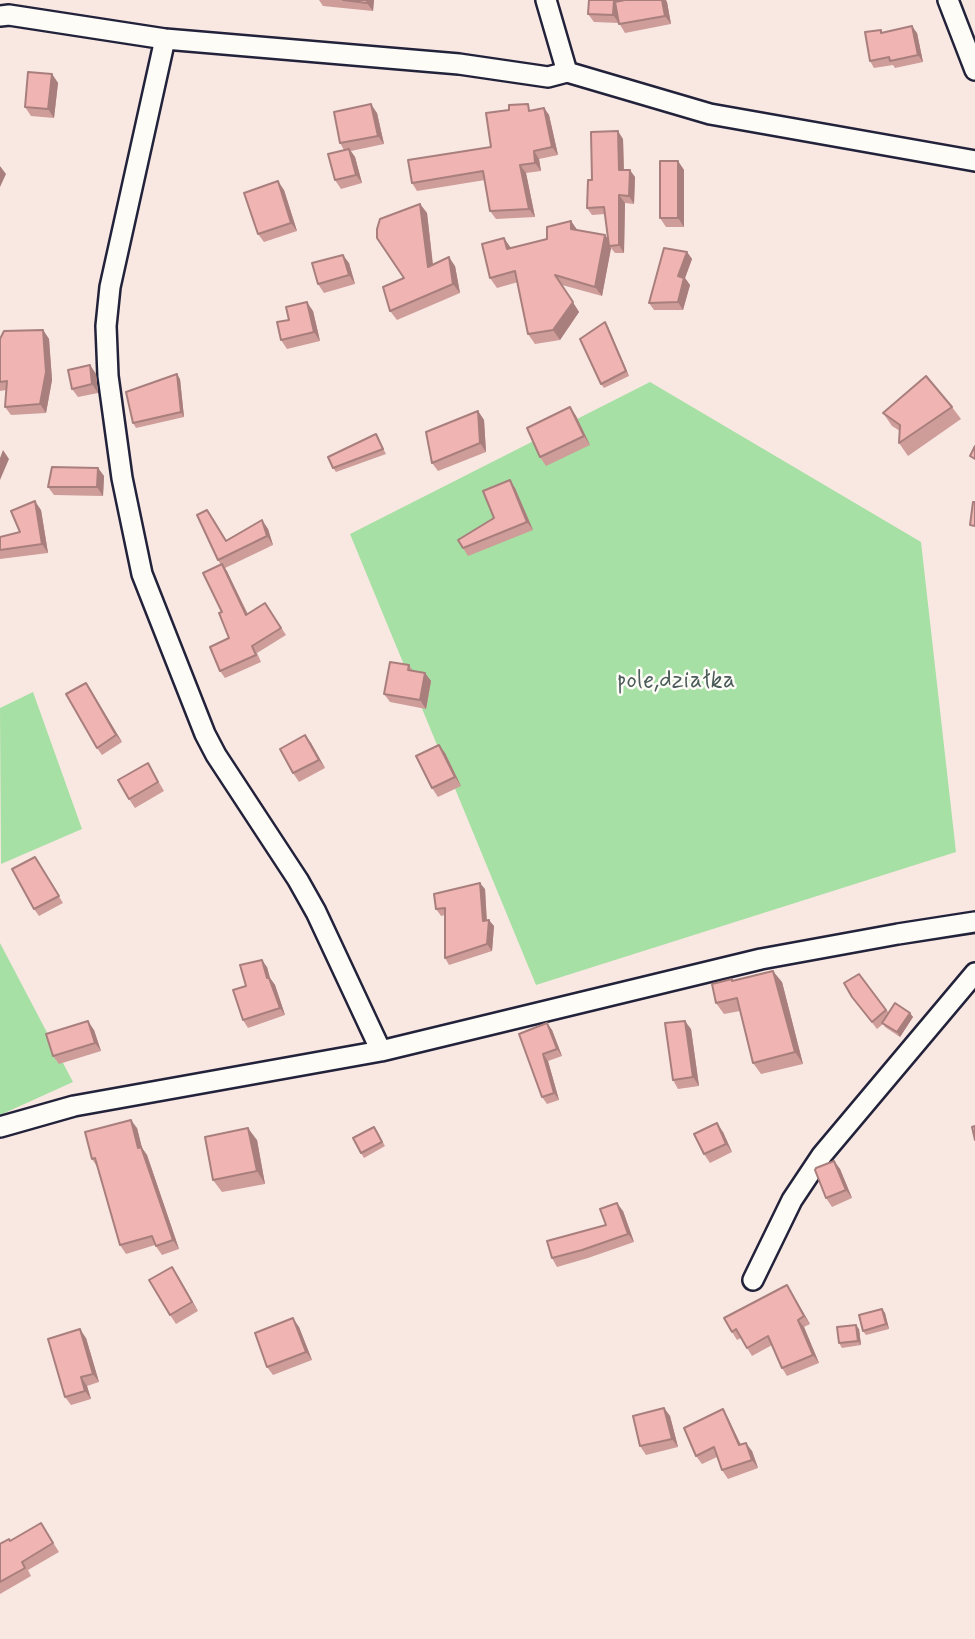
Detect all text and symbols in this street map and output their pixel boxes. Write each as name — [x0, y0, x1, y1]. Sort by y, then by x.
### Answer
park label: pole,działka — [617, 668, 735, 696]

